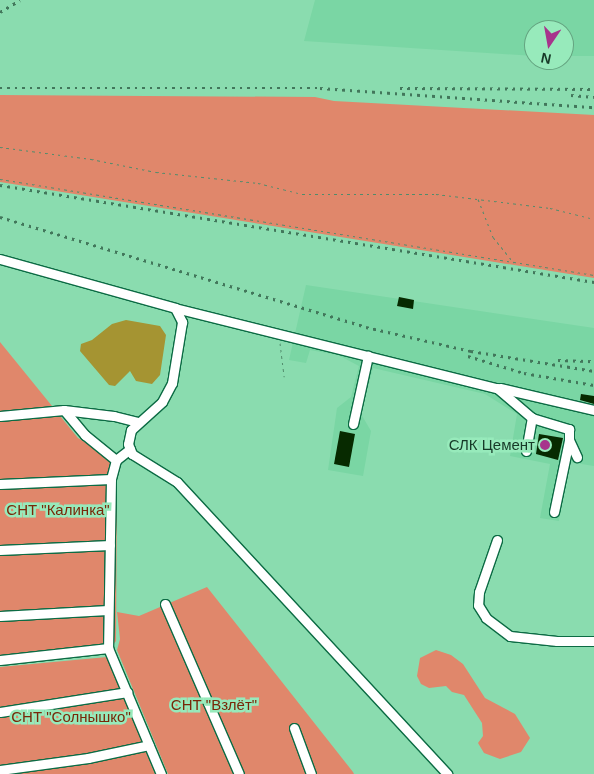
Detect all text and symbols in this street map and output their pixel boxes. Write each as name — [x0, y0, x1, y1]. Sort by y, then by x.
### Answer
north arrow — [524, 20, 574, 70]
text: N — [539, 50, 553, 68]
place label: СЛК Цемент — [449, 436, 535, 454]
marker: СЛК Цемент — [539, 439, 551, 451]
park label: СНТ "Калинка" — [6, 501, 110, 519]
park label: СНТ "Взлёт" — [171, 696, 257, 714]
park label: СНТ "Солнышко" — [11, 708, 131, 726]

